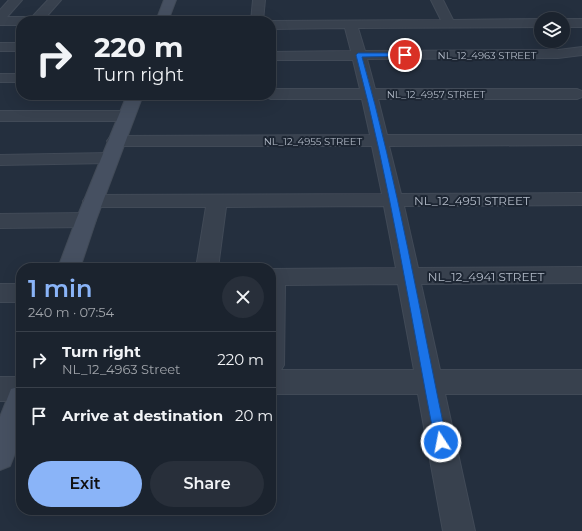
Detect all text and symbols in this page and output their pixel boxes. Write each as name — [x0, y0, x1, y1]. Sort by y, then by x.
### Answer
map controls — [534, 12, 570, 48]
button: layers — [534, 12, 570, 48]
text: 220 m — [94, 30, 183, 64]
icon: right — [28, 32, 80, 84]
pin — [388, 38, 422, 72]
icon: arrive — [394, 44, 416, 66]
street label: NL_12_4963 STREET — [438, 49, 537, 62]
text: Turn right — [94, 64, 184, 86]
street label: NL_12_4957 STREET — [387, 88, 486, 101]
street label: NL_12_4955 STREET — [264, 135, 363, 148]
street label: NL_12_4951 STREET — [414, 193, 530, 208]
street label: NL_12_4941 STREET — [428, 269, 544, 284]
text: 1 min — [28, 274, 92, 303]
button: close — [222, 276, 264, 318]
text: 240 m · 07:54 — [28, 304, 114, 320]
text: Turn right — [62, 342, 141, 361]
icon: right — [28, 349, 50, 371]
text: 220 m — [217, 350, 264, 369]
text: NL_12_4963 Street — [62, 361, 180, 377]
icon: arrive — [28, 405, 50, 427]
text: Arrive at destination — [62, 406, 223, 425]
text: 20 m — [235, 406, 273, 425]
position arrow — [420, 421, 462, 463]
button: Exit — [28, 461, 142, 507]
button: Share — [150, 461, 264, 507]

